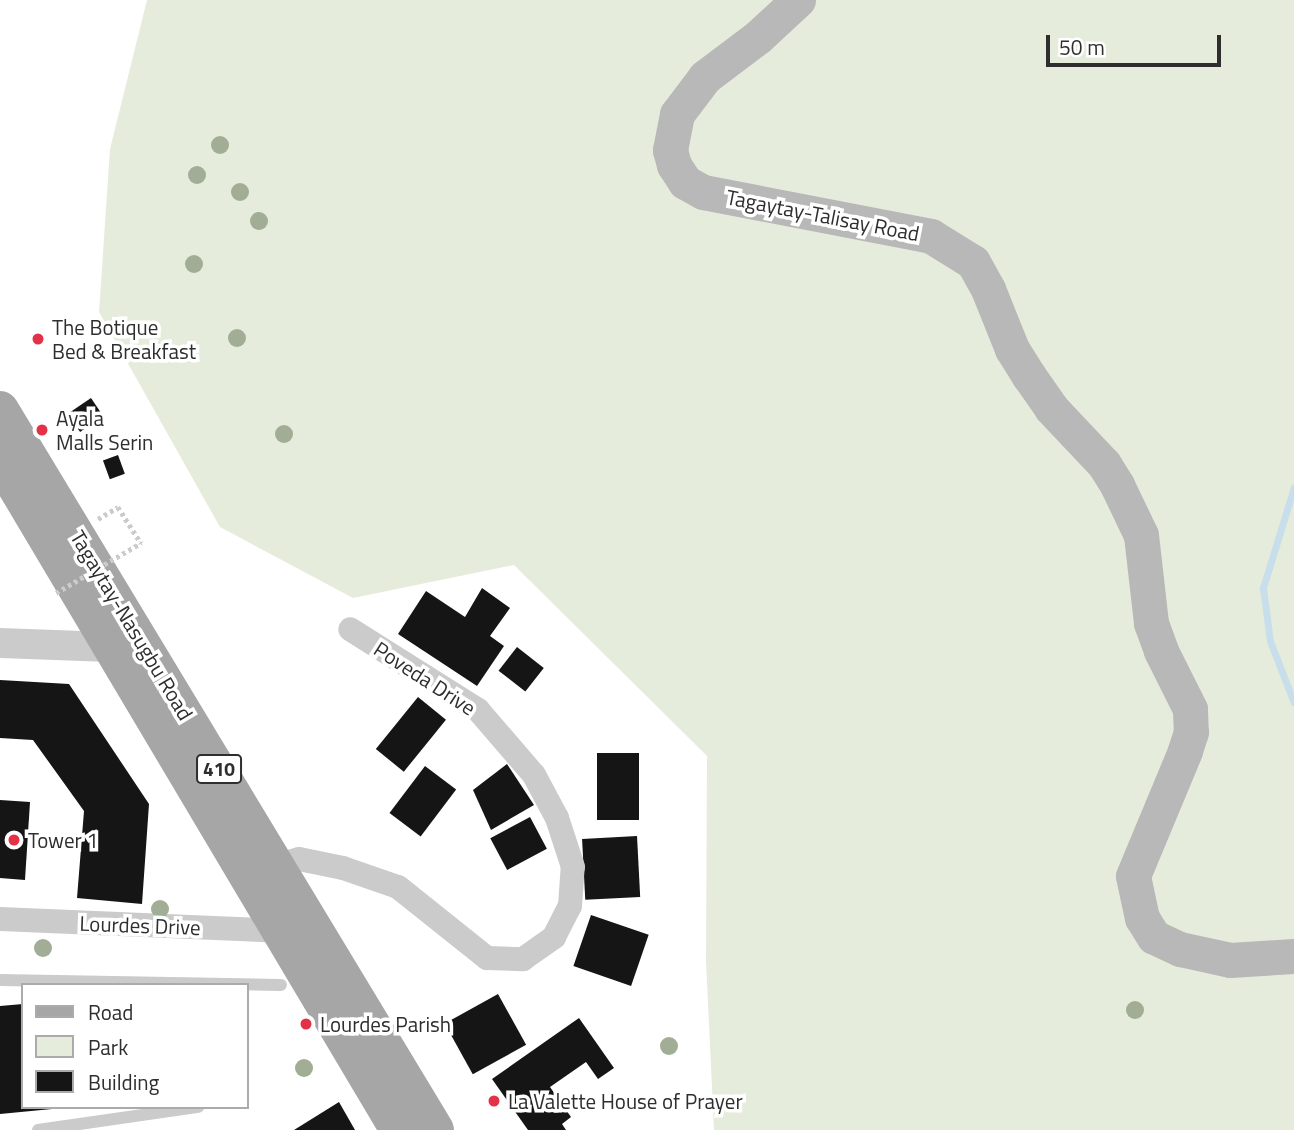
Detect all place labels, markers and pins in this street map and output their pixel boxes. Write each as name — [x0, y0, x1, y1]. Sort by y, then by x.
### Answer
place label: The Botique Bed & Breakfast — [52, 314, 196, 364]
marker: The Botique Bed & Breakfast — [30, 331, 46, 347]
place label: Ayala Malls Serin — [56, 405, 153, 455]
marker: Ayala Malls Serin — [34, 422, 50, 438]
place label: Tower 1 — [28, 827, 98, 853]
marker: Tower 1 — [6, 832, 22, 848]
place label: Lourdes Parish — [320, 1011, 451, 1037]
marker: Lourdes Parish — [298, 1016, 314, 1032]
place label: La Valette House of Prayer — [508, 1088, 743, 1114]
marker: La Valette House of Prayer — [486, 1093, 502, 1109]

